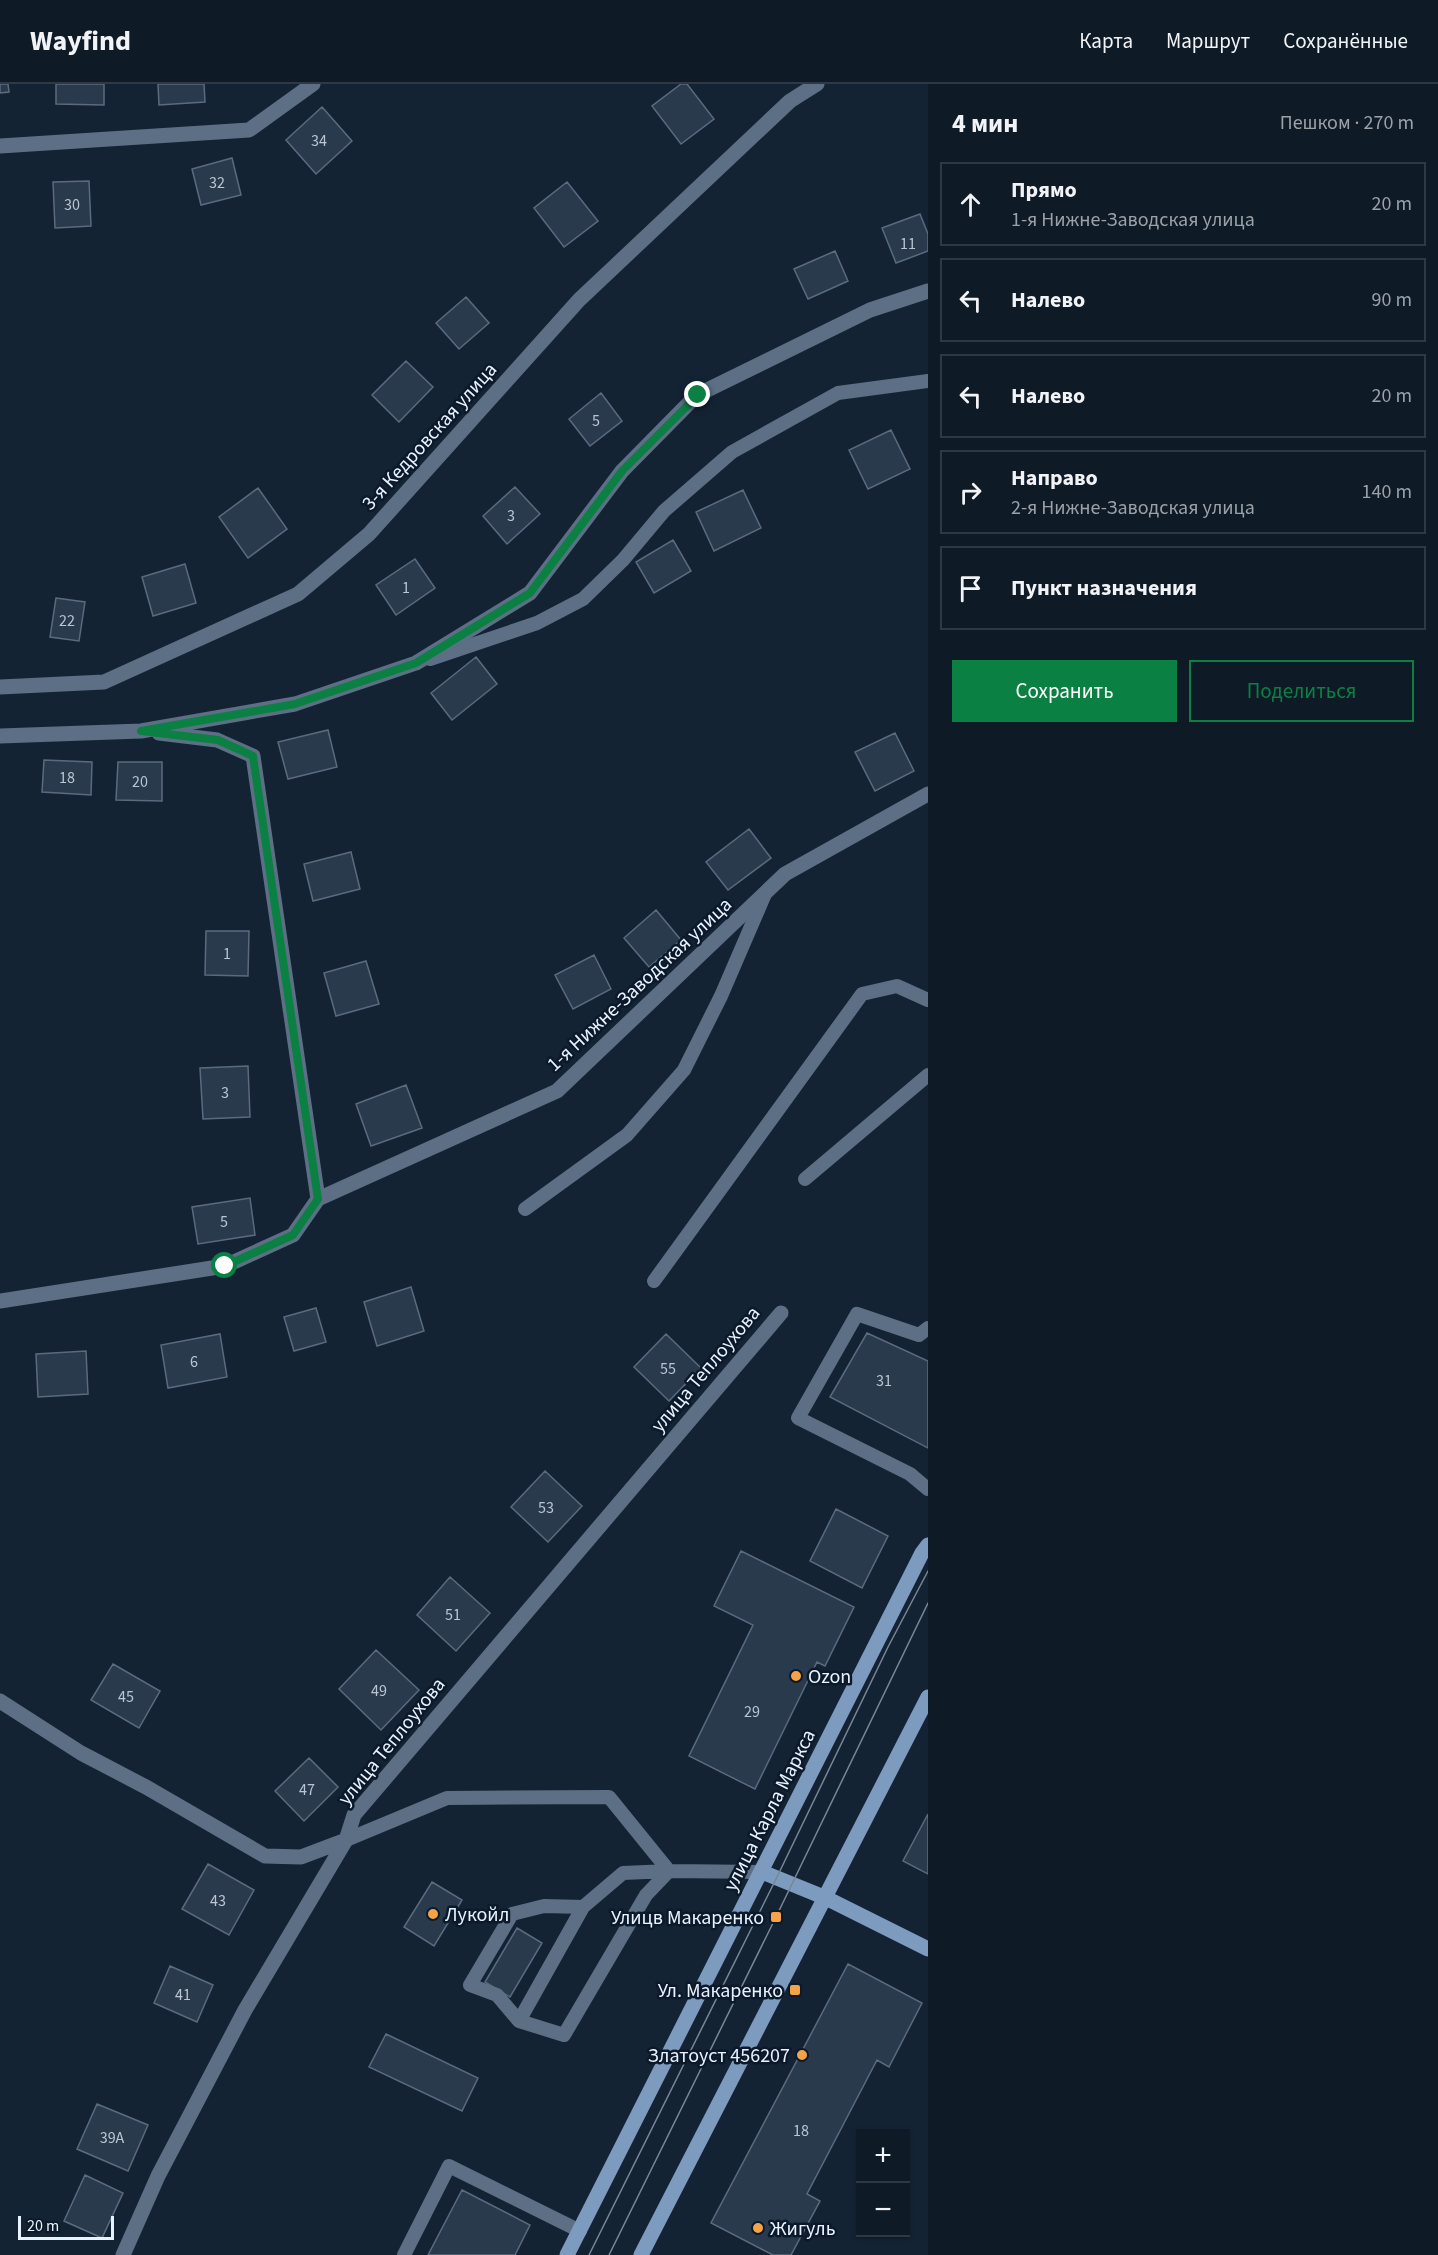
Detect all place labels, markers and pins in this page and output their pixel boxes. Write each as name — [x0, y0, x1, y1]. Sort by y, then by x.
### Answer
place label: Ozon — [808, 1663, 851, 1691]
marker: Ozon — [789, 1669, 803, 1683]
place label: Лукойл — [445, 1901, 509, 1929]
place label: Улицв Макаренко — [611, 1904, 764, 1932]
marker: Лукойл — [426, 1907, 440, 1921]
marker: Улицв Макаренко — [769, 1910, 783, 1924]
place label: Ул. Макаренко — [658, 1977, 783, 2005]
marker: Ул. Макаренко — [788, 1983, 802, 1997]
place label: Златоуст 456207 — [648, 2042, 790, 2070]
marker: Златоуст 456207 — [795, 2048, 809, 2062]
place label: Жигуль — [770, 2215, 836, 2243]
marker: Жигуль — [751, 2221, 765, 2235]

